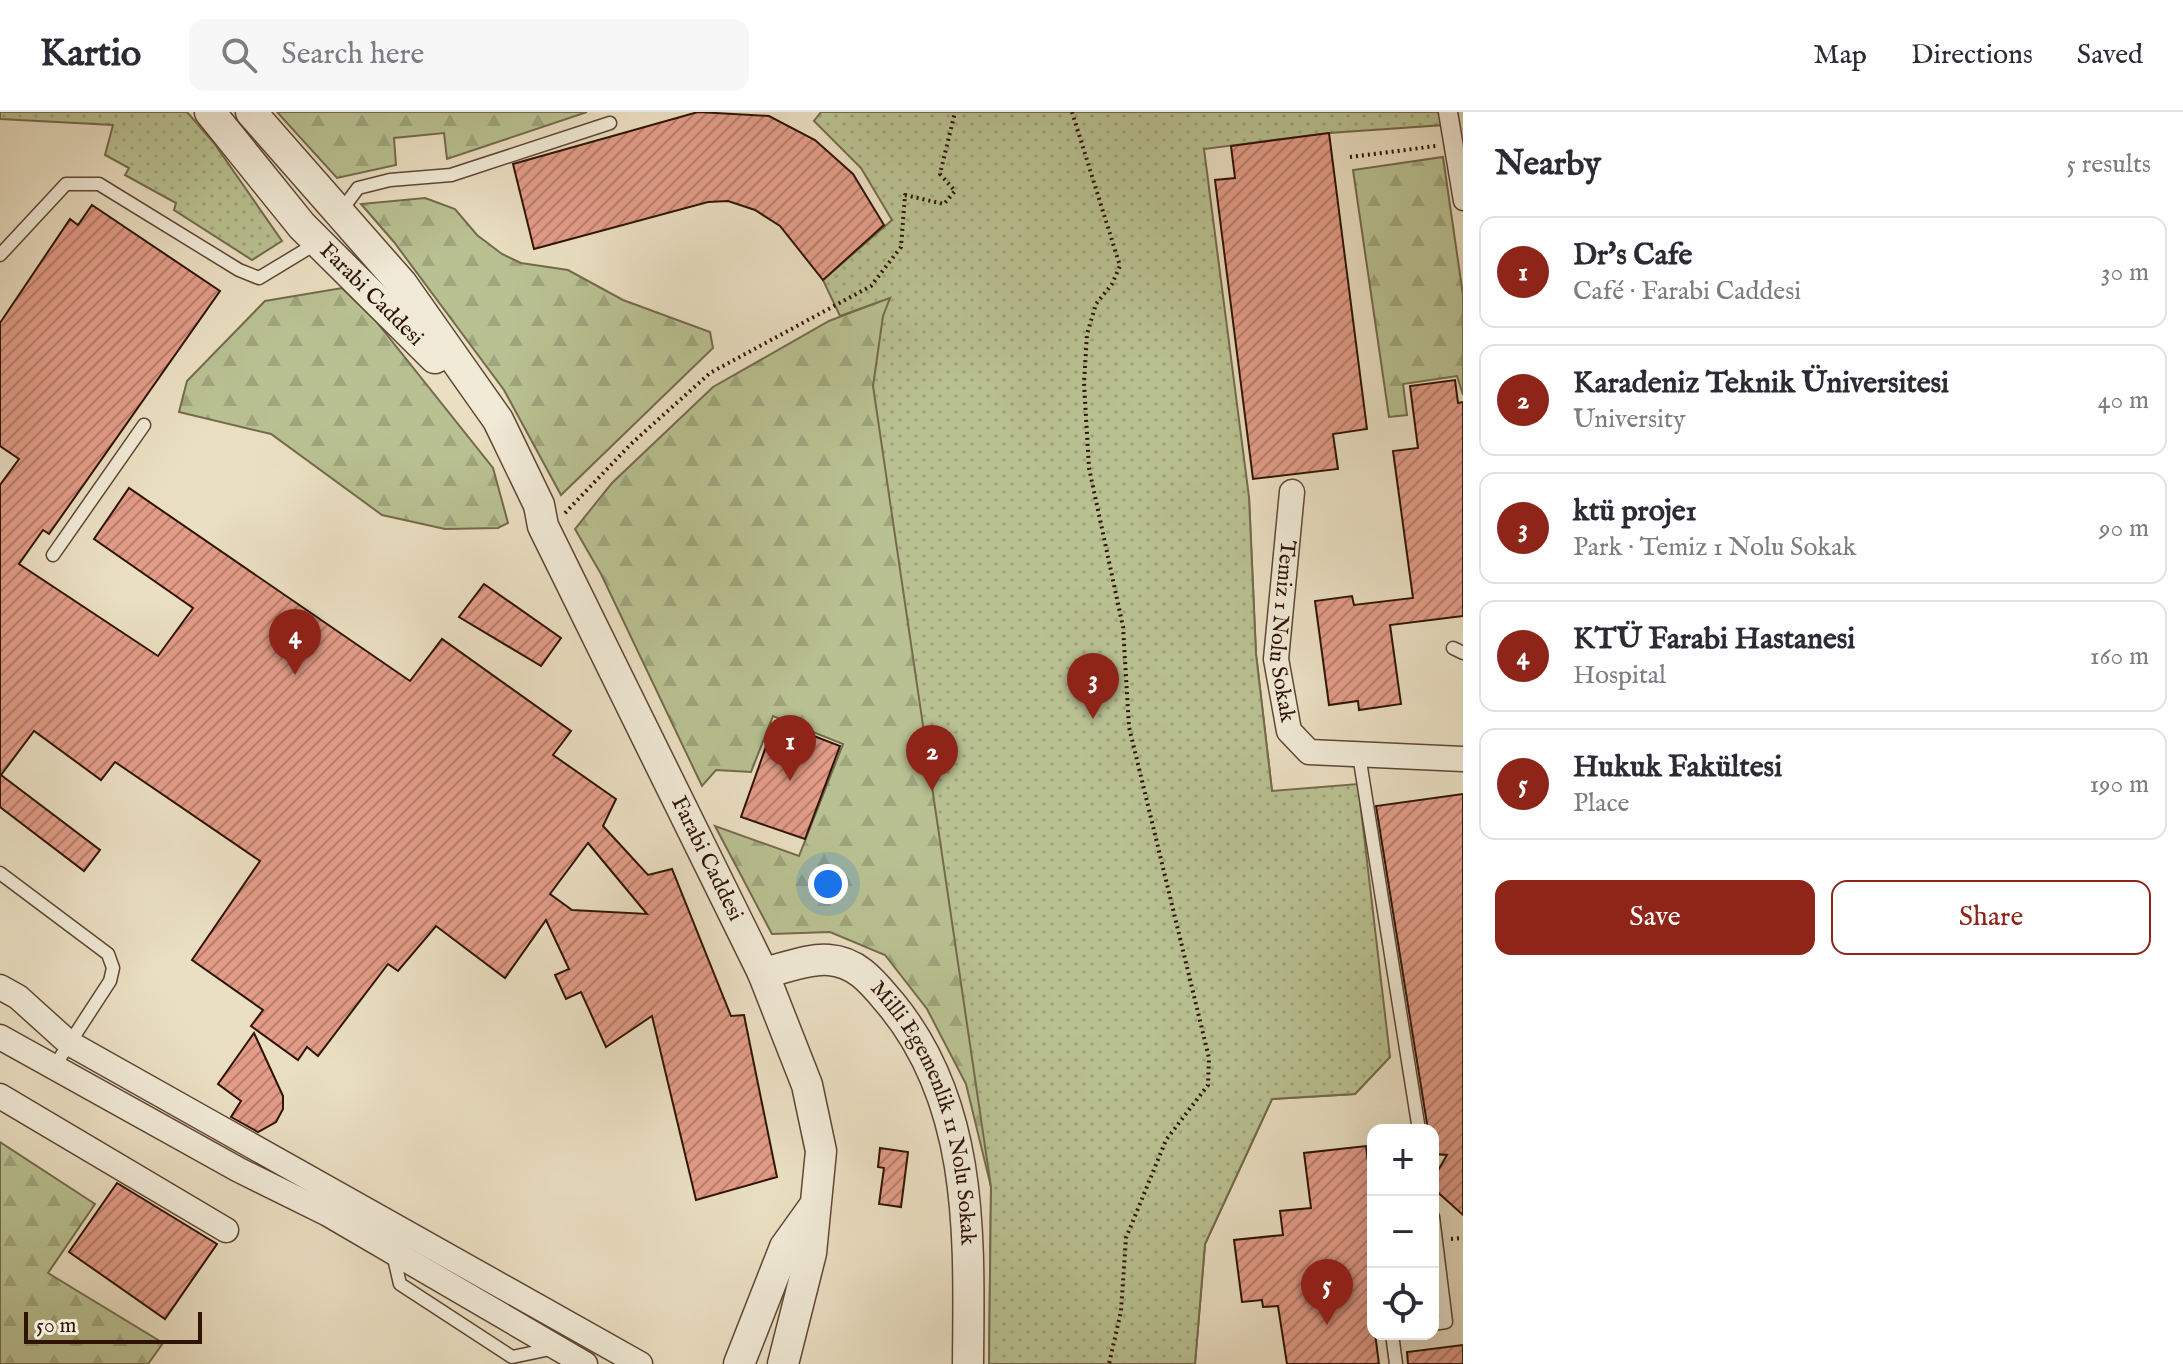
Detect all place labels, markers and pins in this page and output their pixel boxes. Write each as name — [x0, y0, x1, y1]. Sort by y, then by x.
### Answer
pin: 4 — [269, 609, 321, 675]
pin: 3 — [1067, 653, 1119, 719]
pin: 1 — [764, 715, 816, 781]
pin: 2 — [906, 725, 958, 791]
pin: 5 — [1301, 1259, 1353, 1325]

